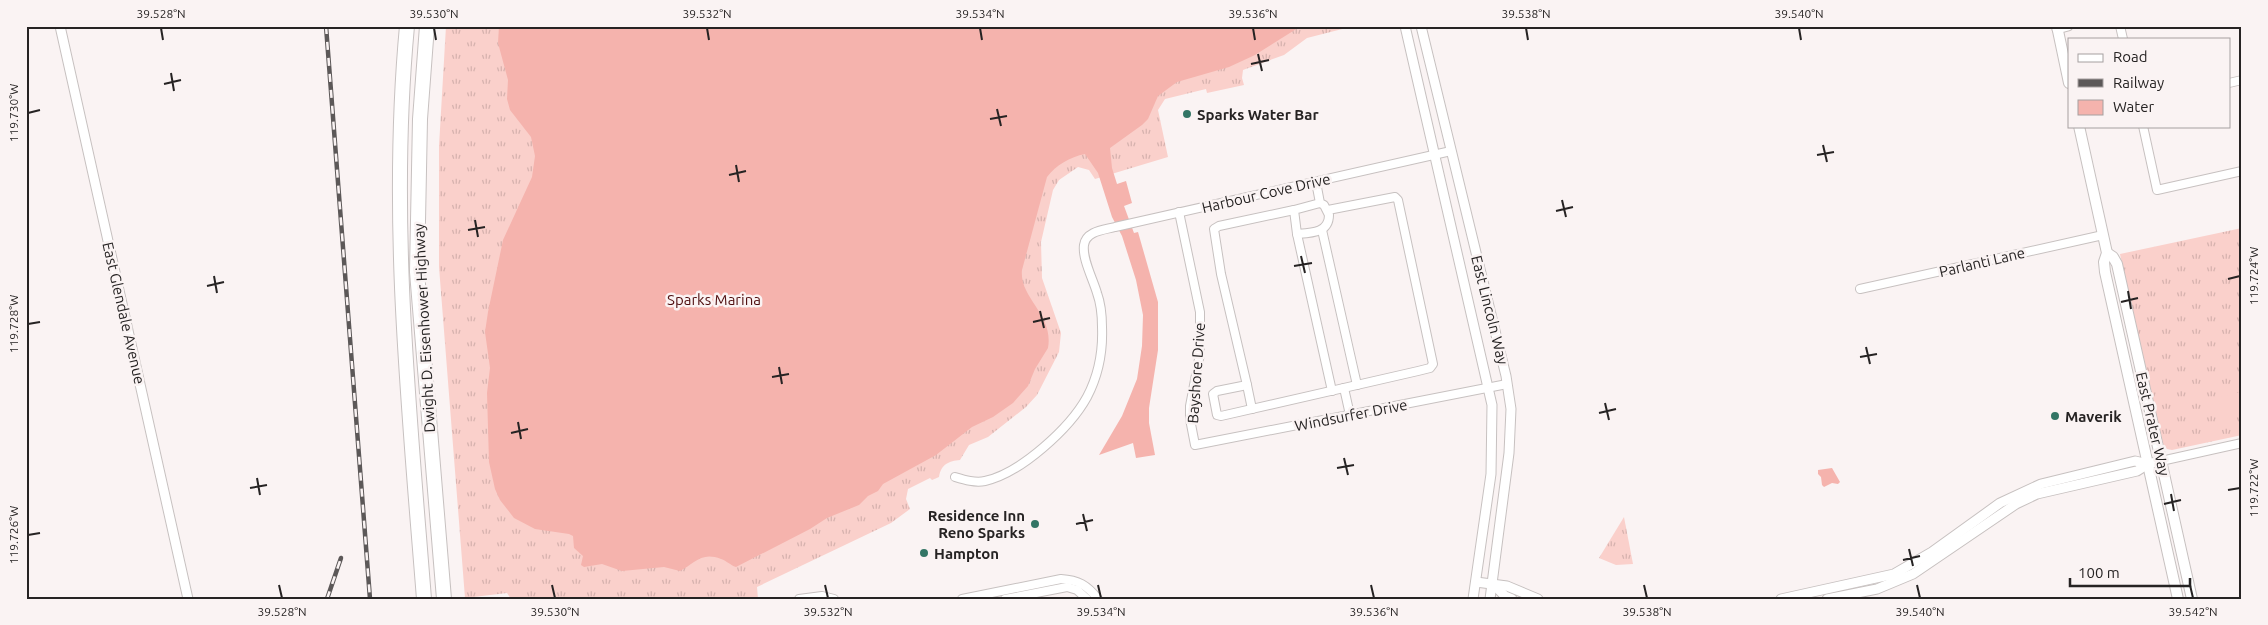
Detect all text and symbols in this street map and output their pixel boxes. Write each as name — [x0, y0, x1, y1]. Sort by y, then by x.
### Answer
text: 39.528°N — [136, 7, 186, 20]
text: 39.530°N — [409, 7, 459, 20]
text: 39.532°N — [682, 7, 732, 20]
text: 39.534°N — [955, 7, 1005, 20]
text: 39.536°N — [1228, 7, 1278, 20]
text: 39.538°N — [1501, 7, 1551, 20]
text: 39.540°N — [1774, 7, 1824, 20]
legend — [2068, 38, 2230, 128]
text: Road — [2113, 48, 2148, 65]
text: Railway — [2113, 74, 2164, 91]
text: 119.730°W — [7, 84, 20, 142]
text: Water — [2113, 98, 2154, 115]
place label: Sparks Water Bar — [1197, 106, 1319, 123]
marker: Sparks Water Bar — [1181, 108, 1193, 120]
street label: Harbour Cove Drive — [1200, 170, 1332, 216]
street label: Dwight D. Eisenhower Highway — [410, 223, 438, 433]
street label: East Glendale Avenue — [99, 240, 149, 386]
street label: Parlanti Lane — [1937, 244, 2027, 280]
text: 119.724°W — [2247, 247, 2260, 305]
street label: East Lincoln Way — [1468, 254, 1512, 366]
park label: Sparks Marina — [667, 291, 761, 308]
text: 119.728°W — [7, 295, 20, 353]
street label: Bayshore Drive — [1184, 322, 1208, 424]
street label: East Prater Way — [2133, 370, 2173, 478]
street label: Windsurfer Drive — [1293, 396, 1409, 434]
place label: Maverik — [2065, 408, 2122, 425]
marker: Maverik — [2049, 410, 2061, 422]
text: 119.722°W — [2247, 459, 2260, 517]
text: 119.726°W — [7, 506, 20, 564]
place label: Residence Inn Reno Sparks — [928, 507, 1025, 541]
marker: Residence Inn Reno Sparks — [1029, 518, 1041, 530]
place label: Hampton — [934, 545, 999, 562]
marker: Hampton — [918, 547, 930, 559]
scale bar — [2070, 555, 2190, 587]
text: 100 m — [2078, 564, 2120, 581]
text: 39.528°N — [257, 605, 307, 618]
text: 39.530°N — [530, 605, 580, 618]
text: 39.532°N — [803, 605, 853, 618]
text: 39.534°N — [1076, 605, 1126, 618]
text: 39.536°N — [1349, 605, 1399, 618]
text: 39.538°N — [1622, 605, 1672, 618]
text: 39.540°N — [1895, 605, 1945, 618]
text: 39.542°N — [2168, 605, 2218, 618]

